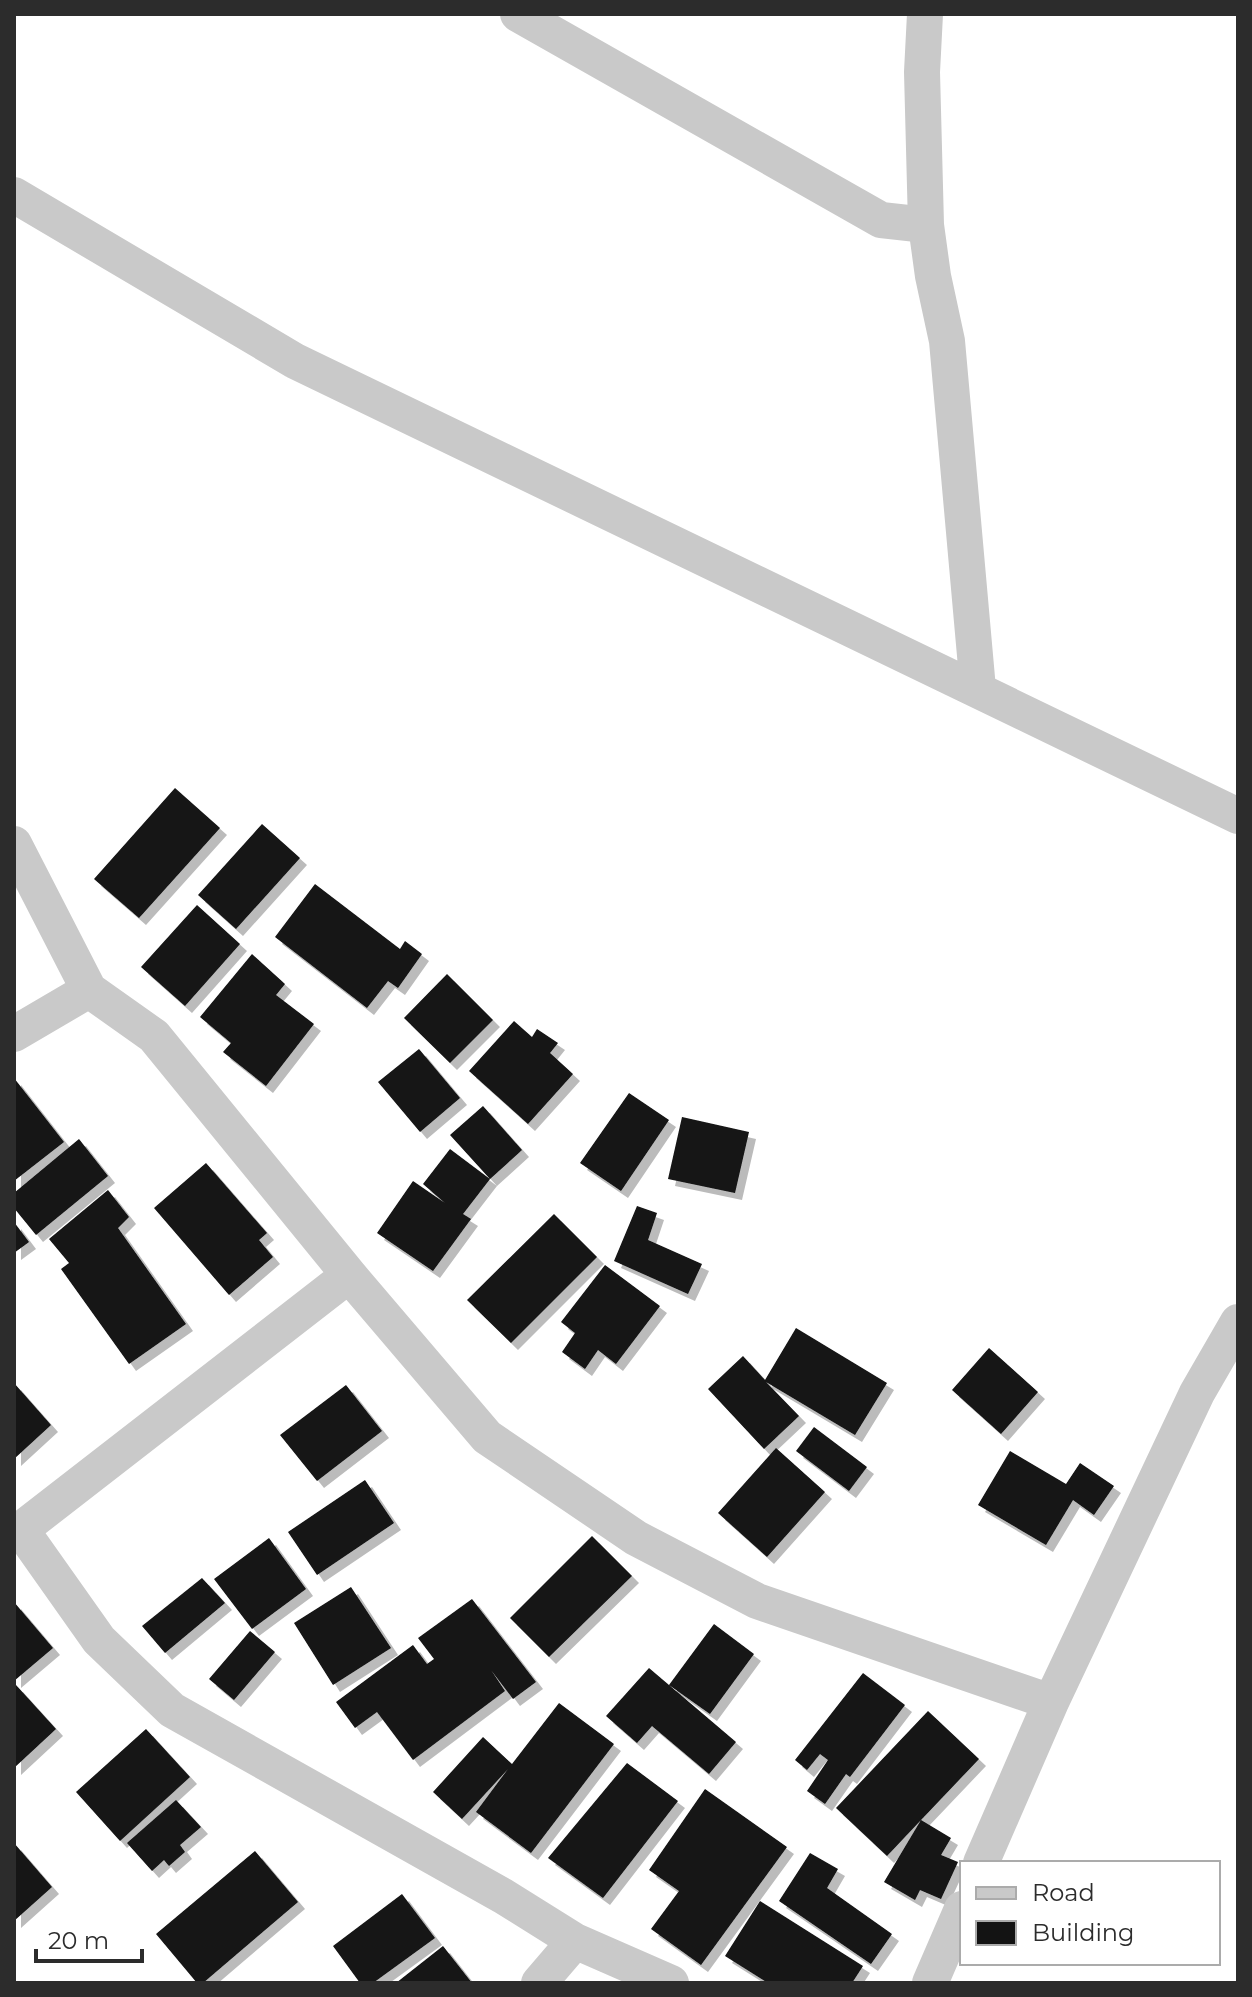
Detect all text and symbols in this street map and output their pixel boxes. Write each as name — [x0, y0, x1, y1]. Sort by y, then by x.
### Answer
legend — [960, 1861, 1220, 1965]
text: Road — [1032, 1878, 1095, 1907]
scale bar — [36, 1913, 142, 1963]
text: Building — [1032, 1918, 1135, 1947]
text: 20 m — [48, 1926, 109, 1955]

